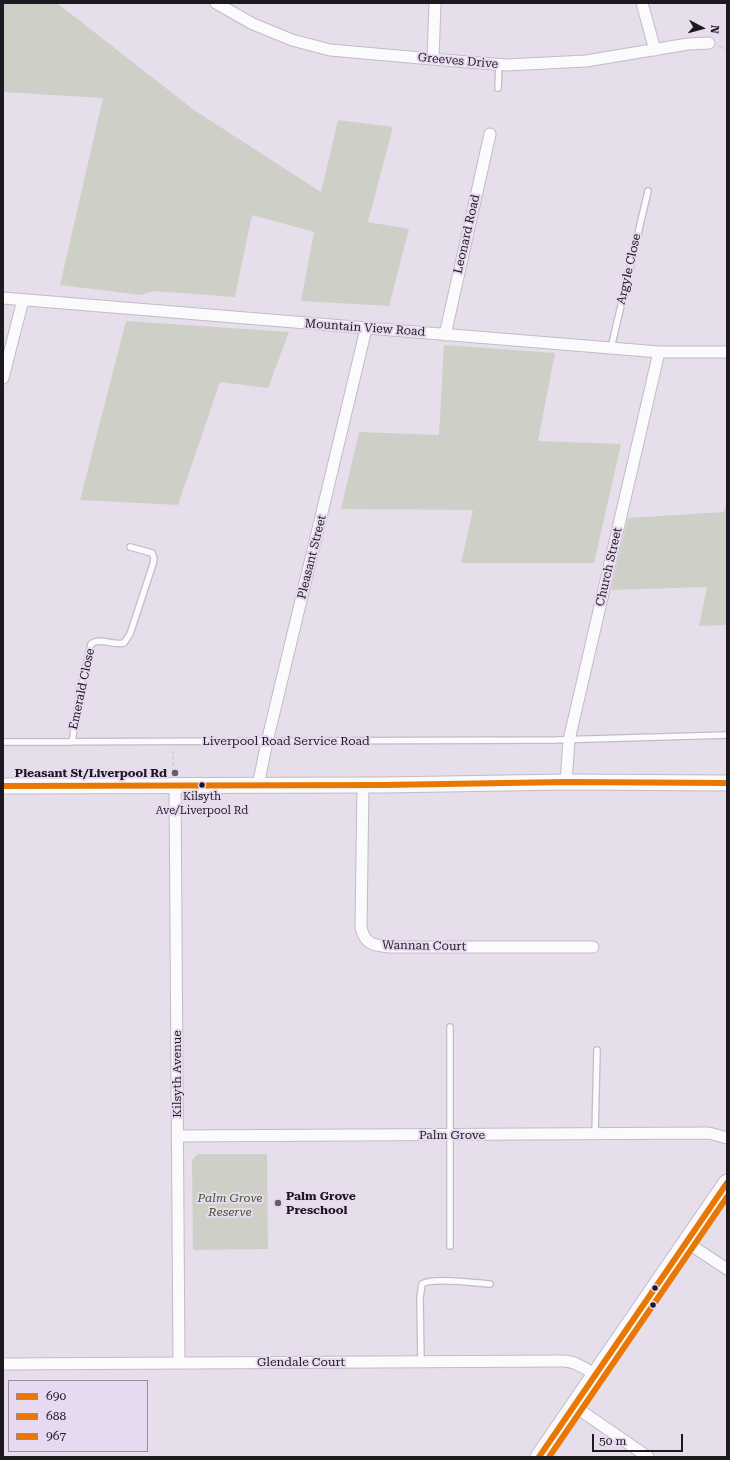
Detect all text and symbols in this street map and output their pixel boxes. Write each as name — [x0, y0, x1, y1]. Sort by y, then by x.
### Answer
north arrow — [682, 8, 722, 48]
text: N — [708, 24, 721, 34]
street label: Greeves Drive — [417, 50, 499, 72]
street label: Leonard Road — [451, 193, 483, 275]
street label: Argyle Close — [614, 232, 644, 306]
street label: Mountain View Road — [304, 317, 426, 339]
street label: Pleasant Street — [295, 513, 329, 601]
street label: Church Street — [593, 526, 625, 608]
street label: Emerald Close — [66, 647, 98, 731]
street label: Liverpool Road Service Road — [202, 734, 370, 748]
place label: Pleasant St/Liverpool Rd — [15, 766, 167, 780]
marker: Pleasant St/Liverpool Rd — [170, 768, 180, 778]
marker: Kilsyth Ave/Liverpool Rd — [197, 780, 207, 790]
place label: Kilsyth Ave/Liverpool Rd — [156, 790, 248, 816]
street label: Wannan Court — [382, 938, 466, 954]
street label: Kilsyth Avenue — [170, 1030, 184, 1118]
street label: Palm Grove — [419, 1128, 485, 1142]
place label: Palm Grove Preschool — [286, 1189, 356, 1217]
park label: Palm Grove Reserve — [198, 1191, 262, 1219]
marker: Palm Grove Preschool — [273, 1198, 283, 1208]
unlabelled marker — [650, 1283, 660, 1293]
unlabelled marker — [648, 1300, 658, 1310]
street label: Glendale Court — [257, 1355, 345, 1369]
legend — [8, 1380, 148, 1452]
text: 690 — [46, 1389, 66, 1403]
text: 688 — [46, 1409, 66, 1423]
scale bar — [594, 1426, 685, 1452]
text: 967 — [46, 1429, 66, 1443]
text: 50 m — [599, 1434, 626, 1448]

